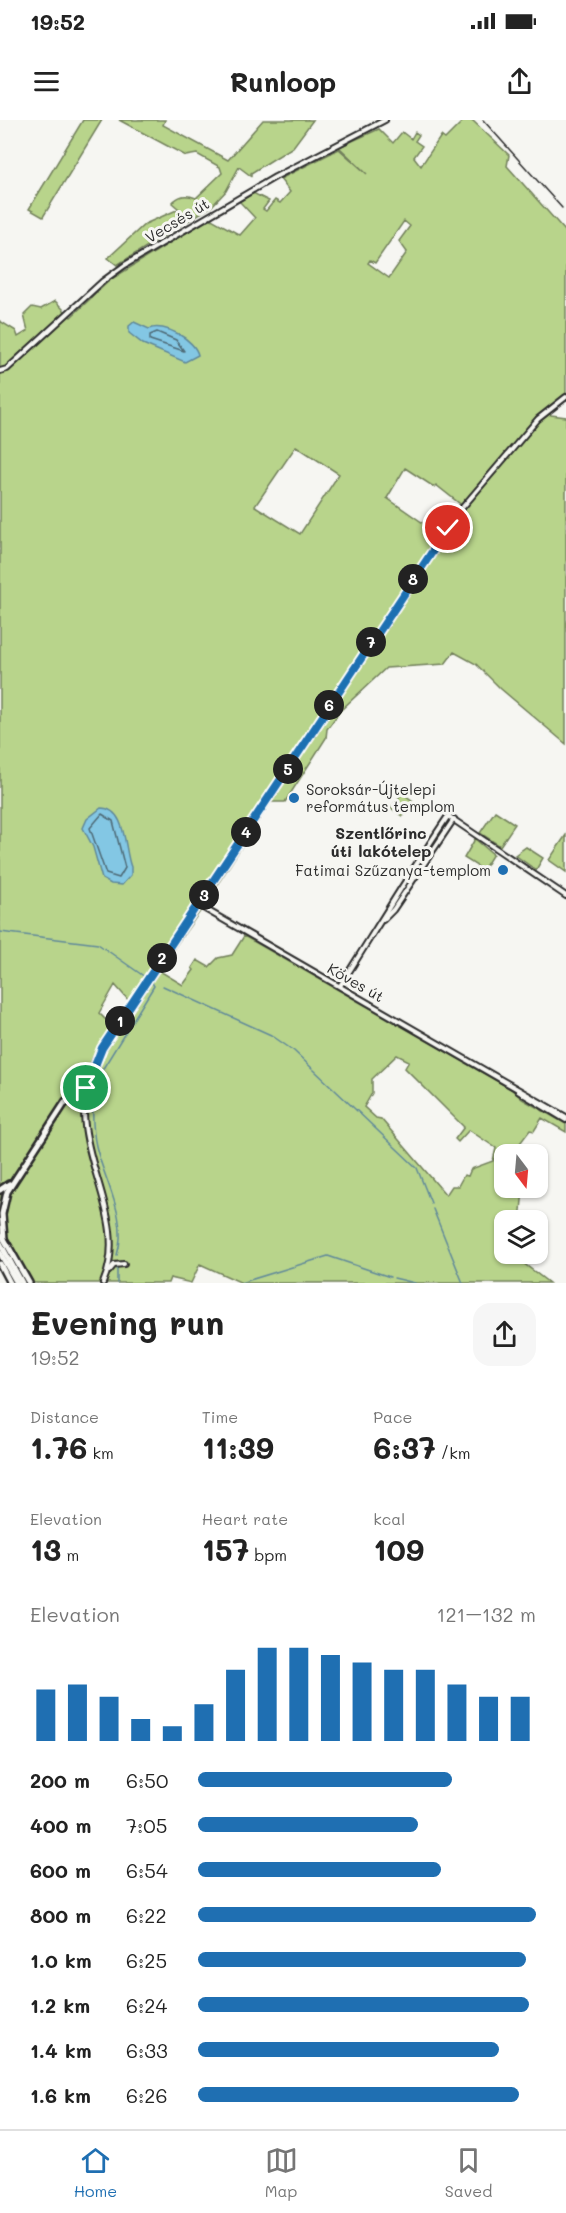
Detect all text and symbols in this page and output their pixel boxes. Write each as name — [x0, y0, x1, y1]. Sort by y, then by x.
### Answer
text: 19:52 — [30, 7, 85, 36]
text: Runloop — [230, 64, 336, 99]
icon: menu — [30, 65, 63, 98]
icon: share — [503, 65, 536, 98]
street label: Vecsés út — [141, 193, 213, 247]
pin — [422, 502, 473, 553]
icon: check — [431, 511, 464, 544]
pin: 8 — [398, 564, 428, 594]
text: 8 — [408, 568, 418, 589]
pin: 7 — [356, 627, 386, 657]
text: 7 — [367, 631, 375, 652]
pin: 6 — [314, 690, 344, 720]
text: 6 — [324, 694, 334, 715]
pin: 5 — [273, 754, 303, 784]
text: 5 — [283, 758, 293, 779]
place label: Soroksár-Újtelepi református templom — [306, 779, 455, 816]
marker: Soroksár-Újtelepi református templom — [287, 791, 301, 805]
pin: 4 — [231, 817, 261, 847]
text: 4 — [241, 821, 251, 842]
district label: Szentlőrinc úti lakótelep — [331, 822, 431, 861]
place label: Fatimai Szűzanya-templom — [295, 860, 491, 880]
marker: Fatimai Szűzanya-templom — [496, 863, 510, 877]
pin: 3 — [189, 880, 219, 910]
text: 3 — [199, 884, 209, 905]
pin: 2 — [147, 943, 177, 973]
text: 2 — [158, 947, 166, 968]
street label: Köves út — [324, 958, 388, 1006]
pin: 1 — [105, 1006, 135, 1036]
text: 1 — [116, 1010, 124, 1031]
pin — [60, 1062, 111, 1113]
icon: arrive — [69, 1071, 102, 1104]
north arrow — [494, 1144, 548, 1198]
map controls — [494, 1144, 548, 1264]
button: layers — [494, 1210, 548, 1264]
text: Evening run — [30, 1300, 224, 1343]
button: share — [473, 1303, 536, 1366]
text: 19:52 — [30, 1344, 80, 1370]
text: Distance — [30, 1406, 99, 1427]
text: Time — [202, 1406, 238, 1427]
text: Pace — [373, 1406, 412, 1427]
text: 1.76 — [30, 1427, 87, 1467]
text: 11:39 — [202, 1427, 274, 1467]
text: 6:37 — [373, 1427, 436, 1467]
text: km — [87, 1442, 114, 1463]
text: /km — [436, 1442, 470, 1463]
text: Elevation — [30, 1508, 102, 1529]
text: Heart rate — [202, 1508, 288, 1529]
text: kcal — [373, 1508, 405, 1529]
text: 13 — [30, 1529, 61, 1569]
text: 157 — [202, 1529, 249, 1569]
text: 109 — [373, 1529, 424, 1569]
text: m — [61, 1544, 79, 1565]
text: bpm — [249, 1544, 287, 1565]
text: Elevation — [30, 1601, 120, 1627]
text: 121–132 m — [436, 1601, 536, 1627]
text: 200 m — [30, 1767, 90, 1793]
text: 6:50 — [126, 1767, 168, 1793]
text: 400 m — [30, 1812, 91, 1838]
text: 7:05 — [126, 1812, 167, 1838]
text: 600 m — [30, 1857, 91, 1883]
text: 6:54 — [126, 1857, 168, 1883]
text: 800 m — [30, 1902, 91, 1928]
text: 6:22 — [126, 1902, 167, 1928]
text: 1.0 km — [30, 1947, 92, 1973]
text: 6:25 — [126, 1947, 167, 1973]
text: 1.2 km — [30, 1992, 90, 2018]
text: 6:24 — [126, 1992, 167, 2018]
text: 1.4 km — [30, 2037, 92, 2063]
text: 6:33 — [126, 2037, 168, 2063]
text: 1.6 km — [30, 2082, 91, 2108]
text: 6:26 — [126, 2082, 168, 2108]
tab: Home — [74, 2144, 117, 2201]
tab: Map — [265, 2144, 298, 2201]
tab: Saved — [445, 2144, 492, 2201]

